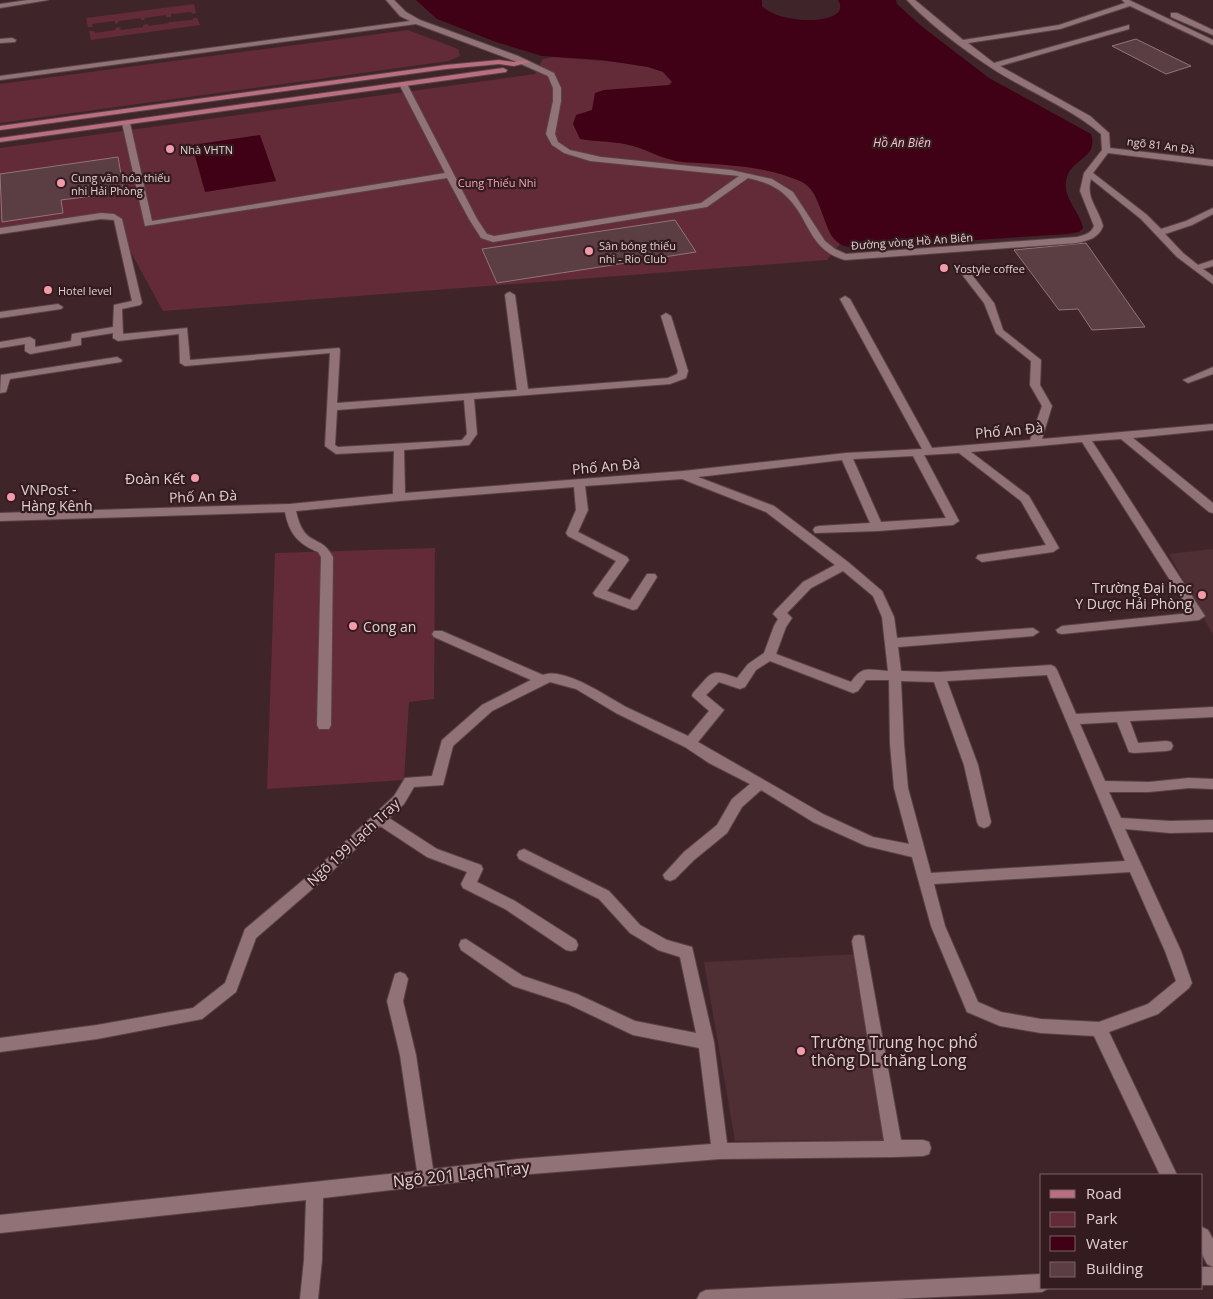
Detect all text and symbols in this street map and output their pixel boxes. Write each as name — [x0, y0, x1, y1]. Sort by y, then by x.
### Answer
street label: ngõ 81 An Đà — [1126, 133, 1196, 157]
water label: Hồ An Biên — [873, 134, 931, 151]
place label: Nhà VHTN — [180, 142, 233, 157]
marker: Nhà VHTN — [164, 143, 176, 155]
place label: Cung văn hóa thiếu nhi Hải Phòng — [71, 170, 170, 198]
park label: Cung Thiếu Nhi — [458, 175, 536, 190]
marker: Cung văn hóa thiếu nhi Hải Phòng — [55, 177, 67, 189]
street label: Đường vòng Hồ An Biên — [851, 229, 973, 253]
place label: Sân bóng thiếu nhi - Rio Club — [599, 238, 676, 266]
marker: Sân bóng thiếu nhi - Rio Club — [583, 245, 595, 257]
place label: Yostyle coffee — [954, 261, 1025, 276]
marker: Yostyle coffee — [938, 262, 950, 274]
place label: Hotel level — [58, 283, 112, 298]
marker: Hotel level — [42, 284, 54, 296]
street label: Phố An Đà — [974, 418, 1044, 442]
street label: Phố An Đà — [571, 454, 641, 478]
place label: Đoàn Kết — [125, 469, 185, 488]
marker: Đoàn Kết — [189, 472, 201, 484]
place label: VNPost - Hàng Kênh — [21, 480, 93, 515]
street label: Phố An Đà — [169, 485, 237, 507]
marker: VNPost - Hàng Kênh — [5, 491, 17, 503]
place label: Trường Đại học Y Dược Hải Phòng — [1075, 578, 1192, 613]
marker: Trường Đại học Y Dược Hải Phòng — [1196, 589, 1208, 601]
place label: Cong an — [363, 617, 416, 636]
marker: Cong an — [347, 620, 359, 632]
street label: Ngõ 199 Lạch Tray — [303, 793, 404, 890]
place label: Trường Trung học phổ thông DL thăng Long — [811, 1031, 978, 1071]
marker: Trường Trung học phổ thông DL thăng Long — [795, 1045, 807, 1057]
street label: Ngõ 201 Lạch Tray — [392, 1156, 531, 1192]
legend — [1040, 1174, 1203, 1289]
text: Road — [1086, 1183, 1122, 1203]
text: Park — [1086, 1208, 1117, 1228]
text: Water — [1086, 1233, 1128, 1253]
text: Building — [1086, 1258, 1143, 1278]

